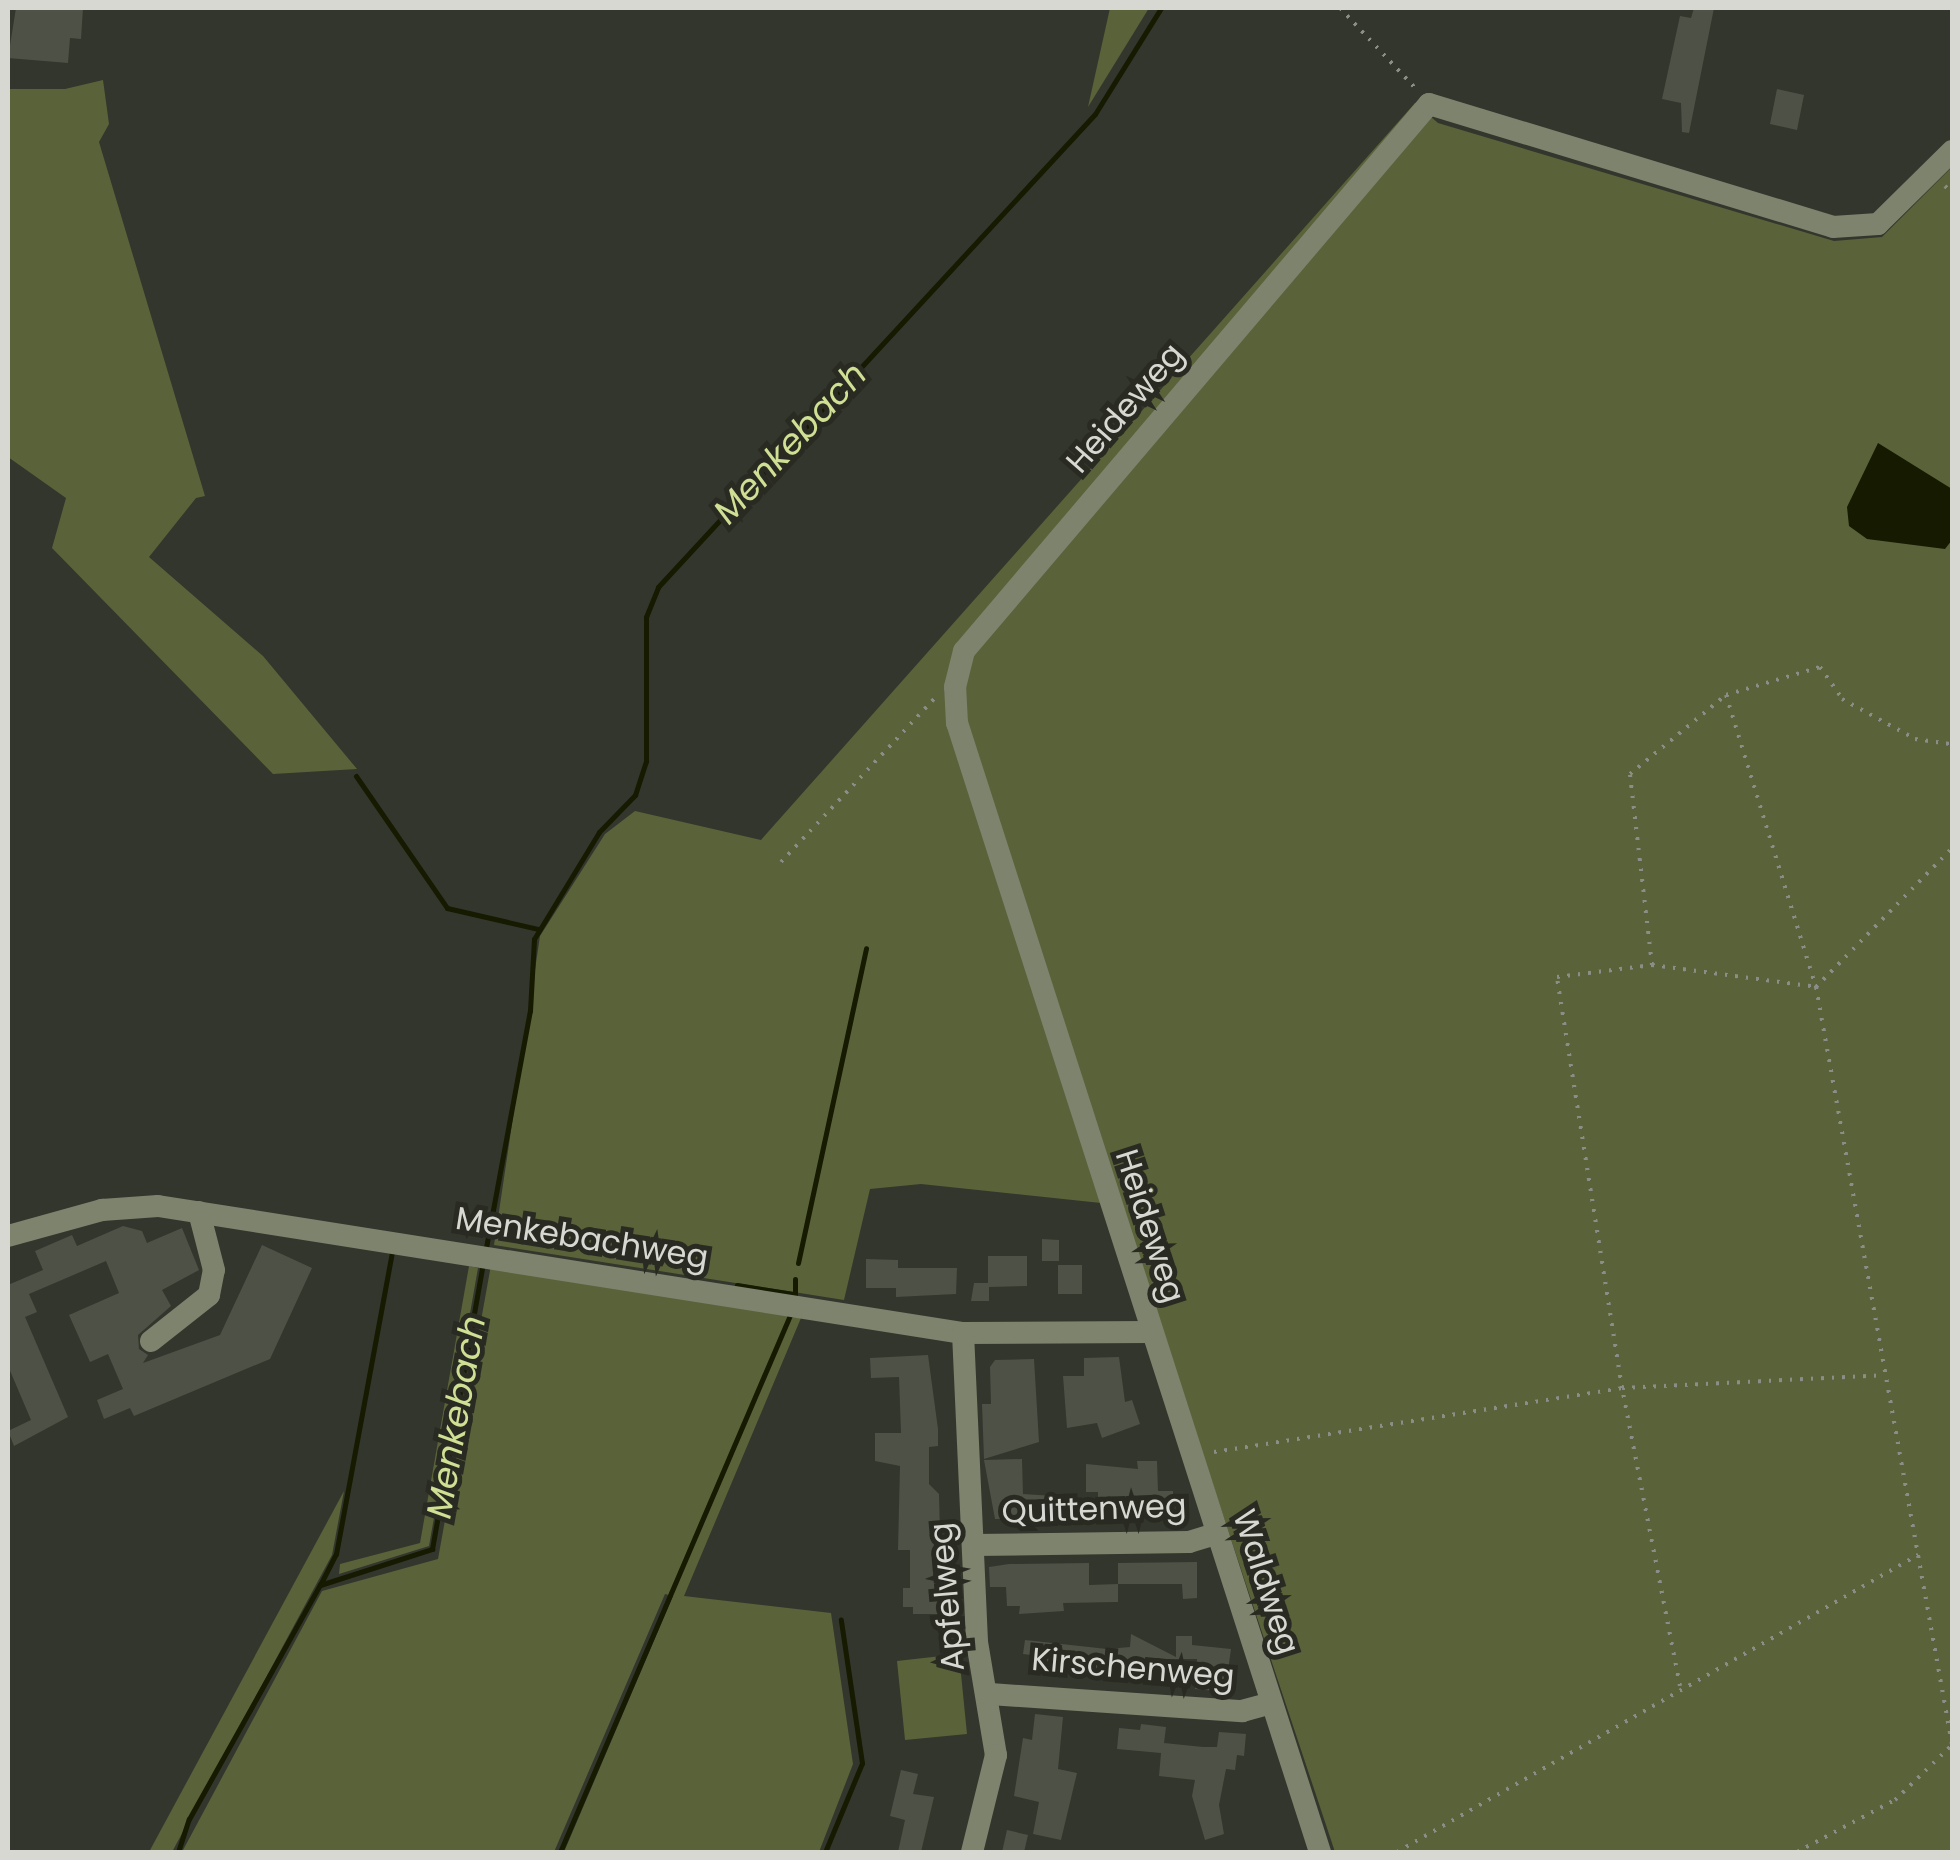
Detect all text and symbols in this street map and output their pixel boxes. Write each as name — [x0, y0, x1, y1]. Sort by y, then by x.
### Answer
street label: Heideweg — [1058, 335, 1192, 481]
water label: Menkebach — [705, 354, 875, 532]
street label: Heideweg — [1107, 1144, 1193, 1308]
street label: Menkebachweg — [453, 1199, 711, 1277]
water label: Menkebach — [418, 1312, 494, 1522]
street label: Quittenweg — [1001, 1487, 1187, 1531]
street label: Waldweg — [1225, 1505, 1307, 1659]
street label: Apfelweg — [921, 1521, 973, 1673]
street label: Kirschenweg — [1030, 1640, 1236, 1696]

